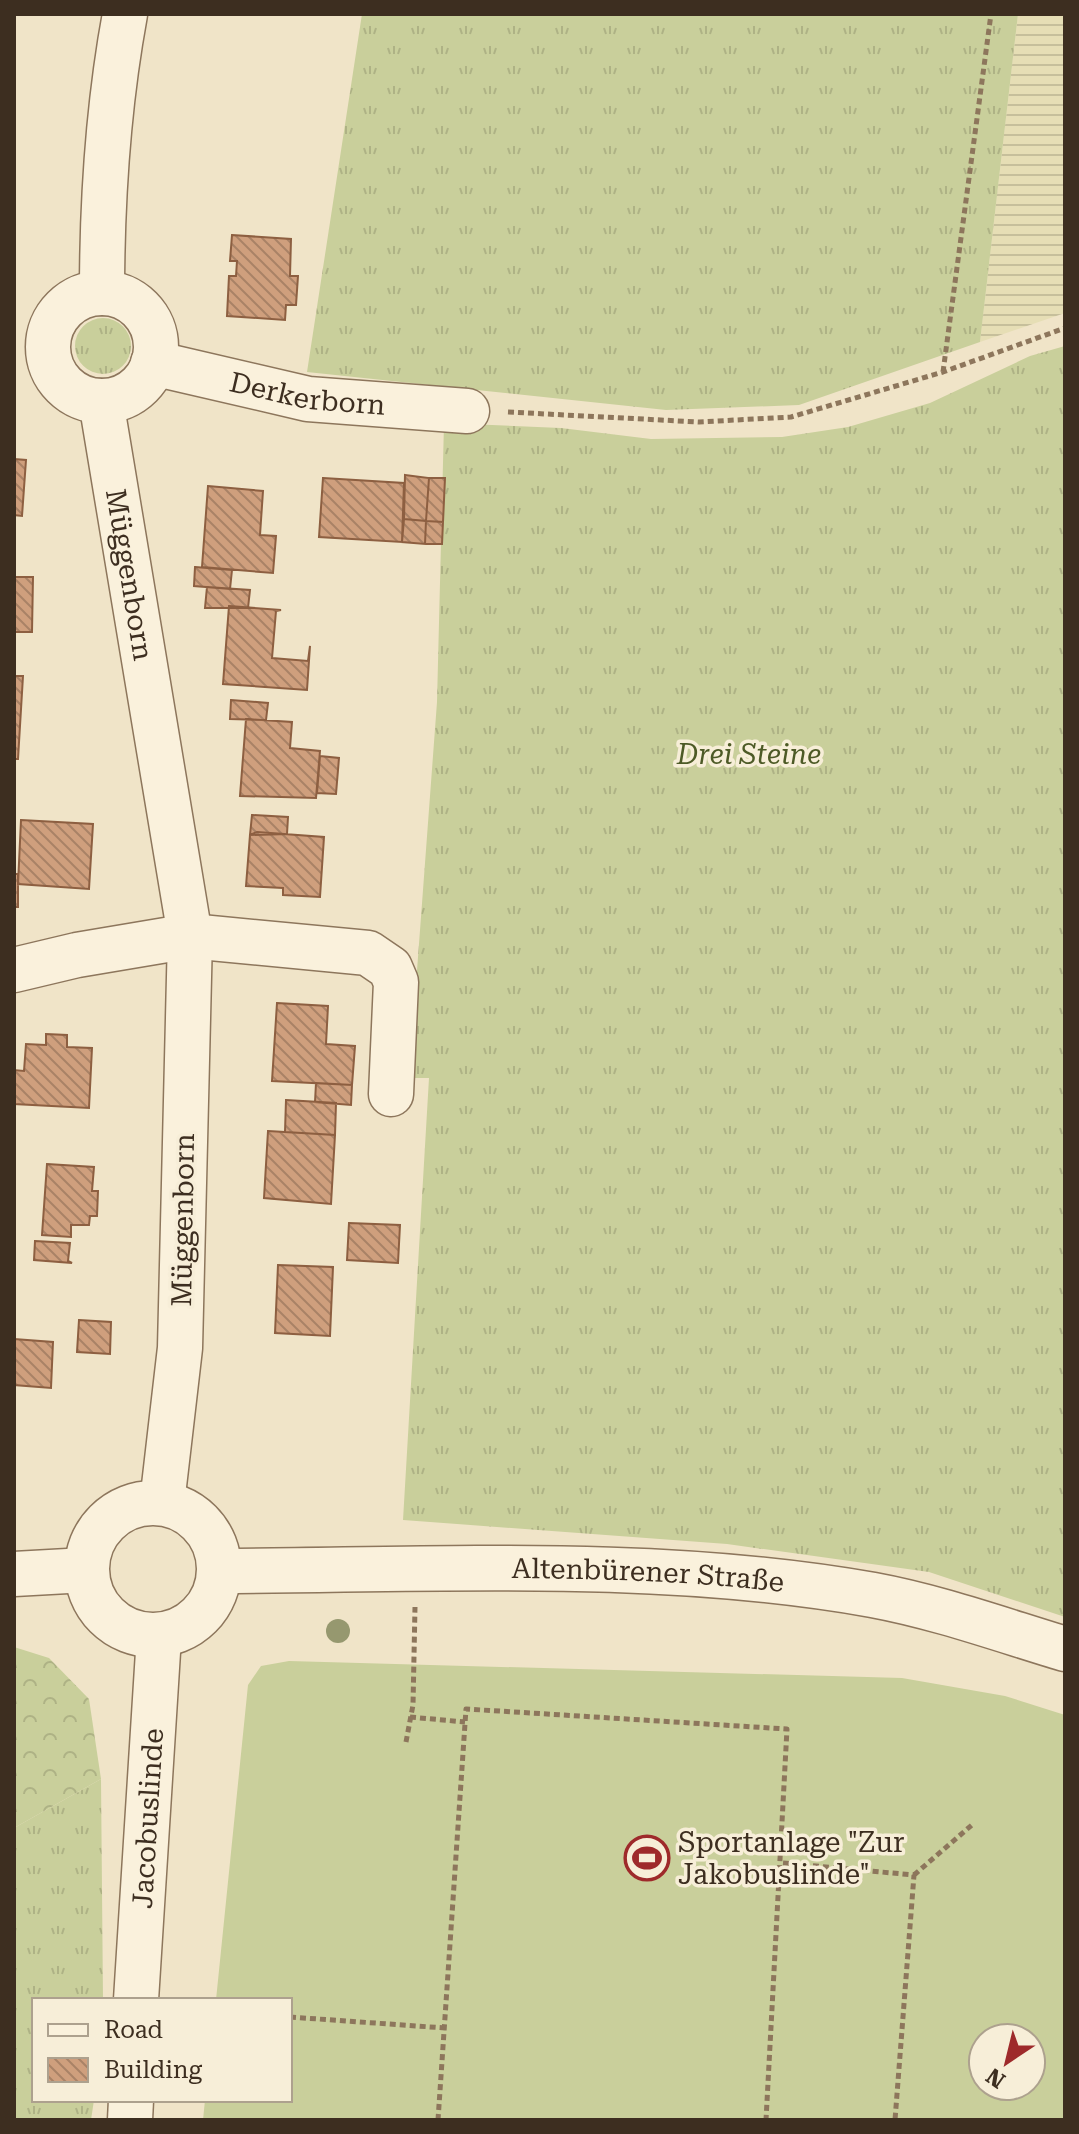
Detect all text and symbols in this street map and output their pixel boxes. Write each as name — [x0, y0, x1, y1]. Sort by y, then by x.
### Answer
street label: Derkerborn — [227, 365, 387, 421]
street label: Müggenborn — [99, 486, 160, 663]
park label: Drei Steine — [676, 738, 821, 771]
street label: Müggenborn — [165, 1133, 201, 1307]
street label: Altenbürener Straße — [511, 1552, 786, 1598]
street label: Jacobuslinde — [125, 1727, 170, 1910]
place label: Sportanlage "Zur Jakobuslinde" — [678, 1826, 905, 1891]
sports icon: Sportanlage "Zur Jakobuslinde" — [623, 1834, 671, 1882]
legend — [32, 1998, 292, 2102]
text: Road — [104, 2016, 163, 2044]
north arrow — [967, 2022, 1047, 2102]
text: Building — [104, 2056, 202, 2084]
text: N — [982, 2063, 1010, 2093]

